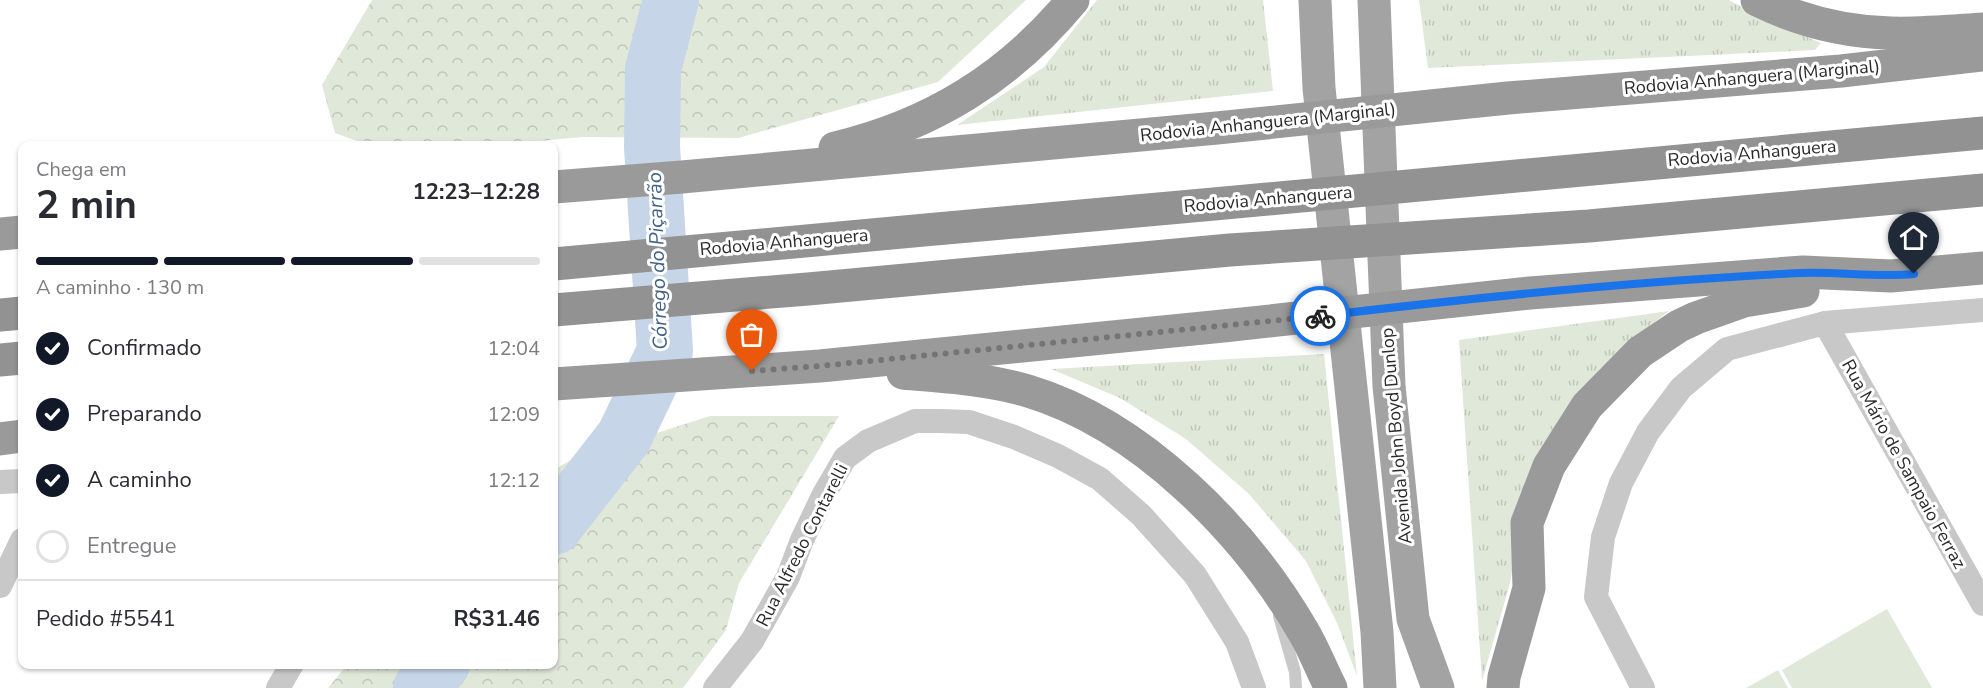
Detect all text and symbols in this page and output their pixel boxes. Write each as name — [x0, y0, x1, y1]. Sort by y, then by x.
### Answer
street label: Rodovia Anhanguera (Marginal) — [1623, 54, 1881, 100]
street label: Rodovia Anhanguera (Marginal) — [1139, 97, 1397, 147]
street label: Rodovia Anhanguera — [1667, 134, 1837, 172]
text: Chega em — [36, 156, 127, 183]
water label: Córrego do Piçarrão — [641, 172, 674, 350]
text: 12:23–12:28 — [412, 177, 540, 207]
text: 2 min — [36, 179, 137, 232]
street label: Rodovia Anhanguera — [1183, 180, 1353, 218]
pin — [1888, 212, 1939, 274]
icon: home — [1897, 221, 1930, 254]
street label: Rodovia Anhanguera — [699, 223, 869, 261]
text: A caminho · 130 m — [36, 274, 204, 301]
courier — [1290, 286, 1350, 346]
icon: bike — [1304, 300, 1337, 333]
pin — [726, 309, 777, 371]
icon: bag — [735, 318, 768, 351]
street label: Avenida John Boyd Dunlop — [1375, 327, 1417, 545]
icon: check — [36, 332, 69, 365]
text: Confirmado — [87, 333, 202, 363]
text: 12:04 — [487, 335, 540, 362]
street label: Rua Mário de Sampaio Ferraz — [1836, 355, 1972, 573]
icon: check — [36, 398, 69, 431]
text: Preparando — [87, 399, 202, 429]
text: 12:09 — [487, 401, 540, 428]
street label: Rua Alfredo Contarelli — [750, 459, 854, 631]
icon: check — [36, 464, 69, 497]
text: A caminho — [87, 465, 192, 495]
text: 12:12 — [487, 467, 540, 494]
text: Entregue — [87, 531, 176, 561]
text: Pedido #5541 — [36, 604, 176, 634]
text: R$31.46 — [453, 604, 540, 634]

